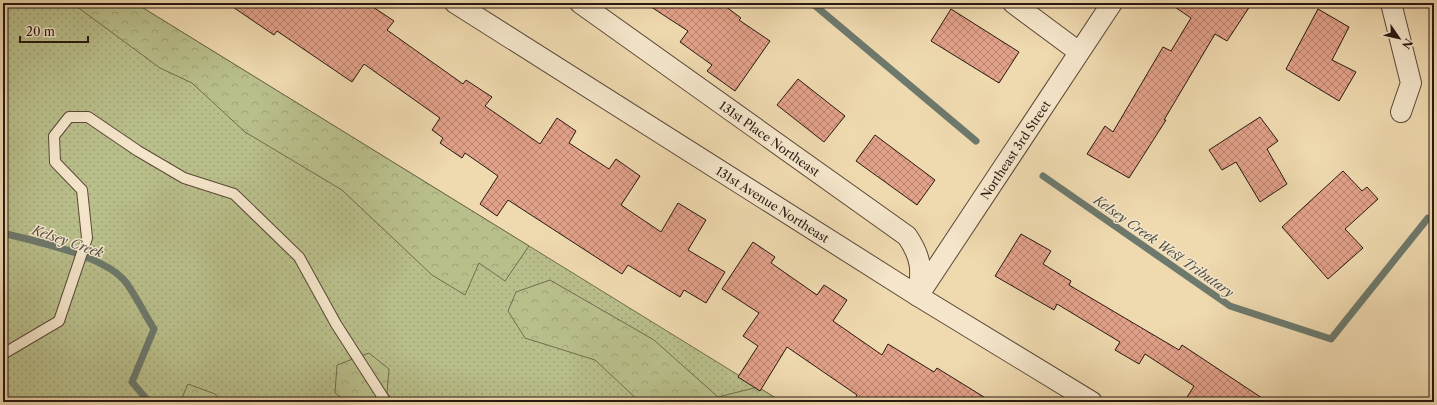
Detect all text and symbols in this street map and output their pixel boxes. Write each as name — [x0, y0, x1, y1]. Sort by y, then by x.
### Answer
scale bar — [20, 18, 88, 44]
north arrow — [1379, 18, 1419, 58]
text: 20 m — [26, 24, 55, 39]
text: N — [1399, 36, 1416, 52]
street label: 131st Place Northeast — [717, 97, 823, 179]
street label: Northeast 3rd Street — [977, 97, 1054, 202]
street label: 131st Avenue Northeast — [713, 163, 833, 246]
water label: Kelsey Creek West Tributary — [1090, 191, 1237, 301]
water label: Kelsey Creek — [29, 221, 106, 261]

